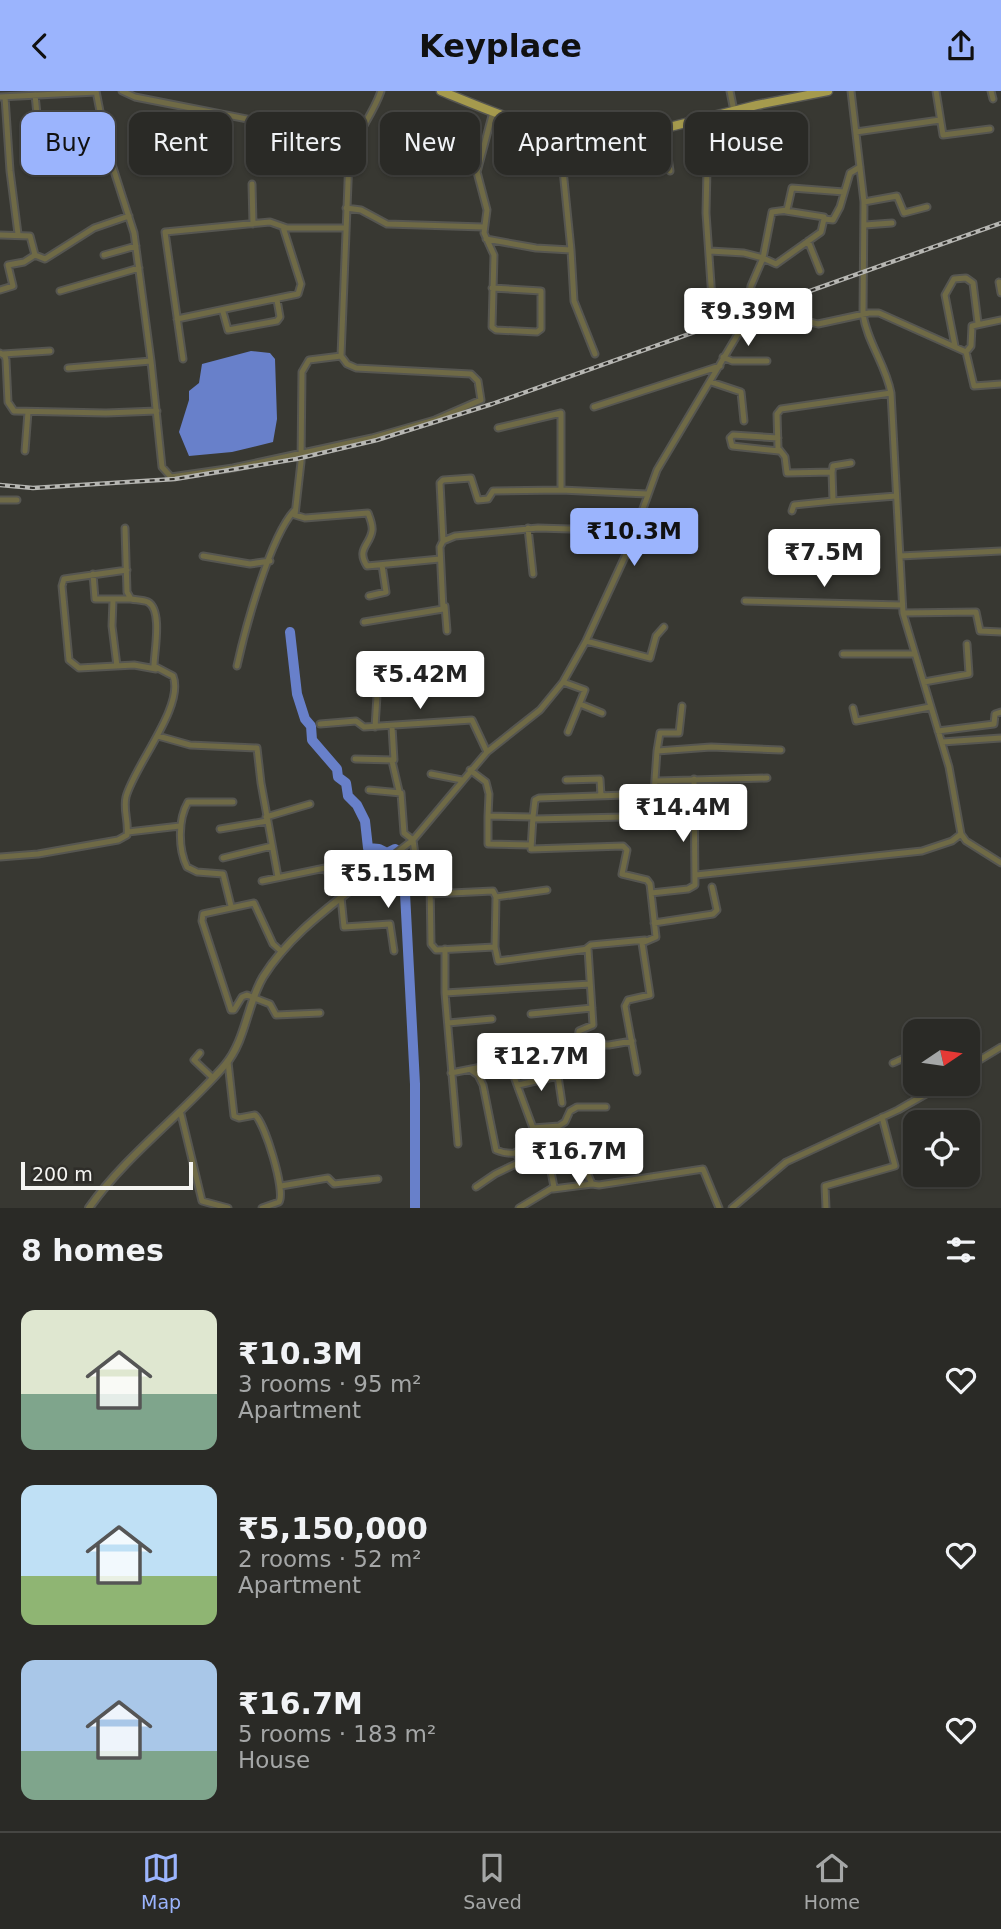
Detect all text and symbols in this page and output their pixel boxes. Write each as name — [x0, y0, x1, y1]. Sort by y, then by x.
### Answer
icon: back — [21, 27, 59, 65]
text: Keyplace — [419, 27, 582, 65]
icon: share — [942, 27, 980, 65]
chip: Buy — [21, 112, 115, 175]
chip: Rent — [129, 112, 232, 175]
chip: Filters — [246, 112, 366, 175]
chip: New — [380, 112, 480, 175]
chip: Apartment — [494, 112, 671, 175]
chip: House — [685, 112, 808, 175]
pin: ₹9.39M — [691, 289, 805, 348]
text: ₹9.39M — [700, 298, 796, 324]
pin: ₹10.3M — [577, 509, 691, 568]
text: ₹10.3M — [586, 518, 682, 544]
pin: ₹7.5M — [775, 529, 873, 589]
text: ₹7.5M — [784, 539, 864, 565]
pin: ₹5.42M — [363, 651, 477, 711]
text: ₹5.42M — [372, 661, 468, 687]
pin: ₹14.4M — [626, 785, 740, 844]
text: ₹14.4M — [635, 794, 731, 820]
pin: ₹5.15M — [331, 851, 445, 910]
text: ₹5.15M — [340, 860, 436, 886]
north arrow — [903, 1019, 980, 1095]
map controls — [903, 1019, 980, 1187]
pin: ₹12.7M — [484, 1033, 598, 1093]
text: ₹12.7M — [493, 1043, 589, 1069]
button: locate — [903, 1110, 980, 1187]
pin: ₹16.7M — [522, 1129, 636, 1188]
text: ₹16.7M — [531, 1138, 627, 1164]
scale bar — [21, 1159, 192, 1191]
text: 200 m — [32, 1163, 93, 1185]
icon: filters — [942, 1231, 980, 1269]
text: 8 homes — [21, 1233, 164, 1268]
text: ₹10.3M — [238, 1336, 363, 1371]
icon: home — [77, 1338, 161, 1422]
icon: heart — [942, 1361, 980, 1399]
text: 3 rooms · 95 m² — [238, 1371, 422, 1397]
text: Apartment — [238, 1397, 361, 1423]
text: ₹5,150,000 — [238, 1511, 428, 1546]
icon: home — [77, 1513, 161, 1597]
icon: heart — [942, 1536, 980, 1574]
text: 2 rooms · 52 m² — [238, 1546, 422, 1572]
text: Apartment — [238, 1572, 361, 1598]
text: ₹16.7M — [238, 1686, 363, 1721]
icon: home — [77, 1688, 161, 1772]
icon: heart — [942, 1711, 980, 1749]
text: 5 rooms · 183 m² — [238, 1721, 436, 1747]
text: House — [238, 1747, 310, 1773]
tab: Map — [141, 1849, 181, 1913]
tab: Saved — [463, 1849, 522, 1913]
tab: Home — [804, 1849, 860, 1913]

